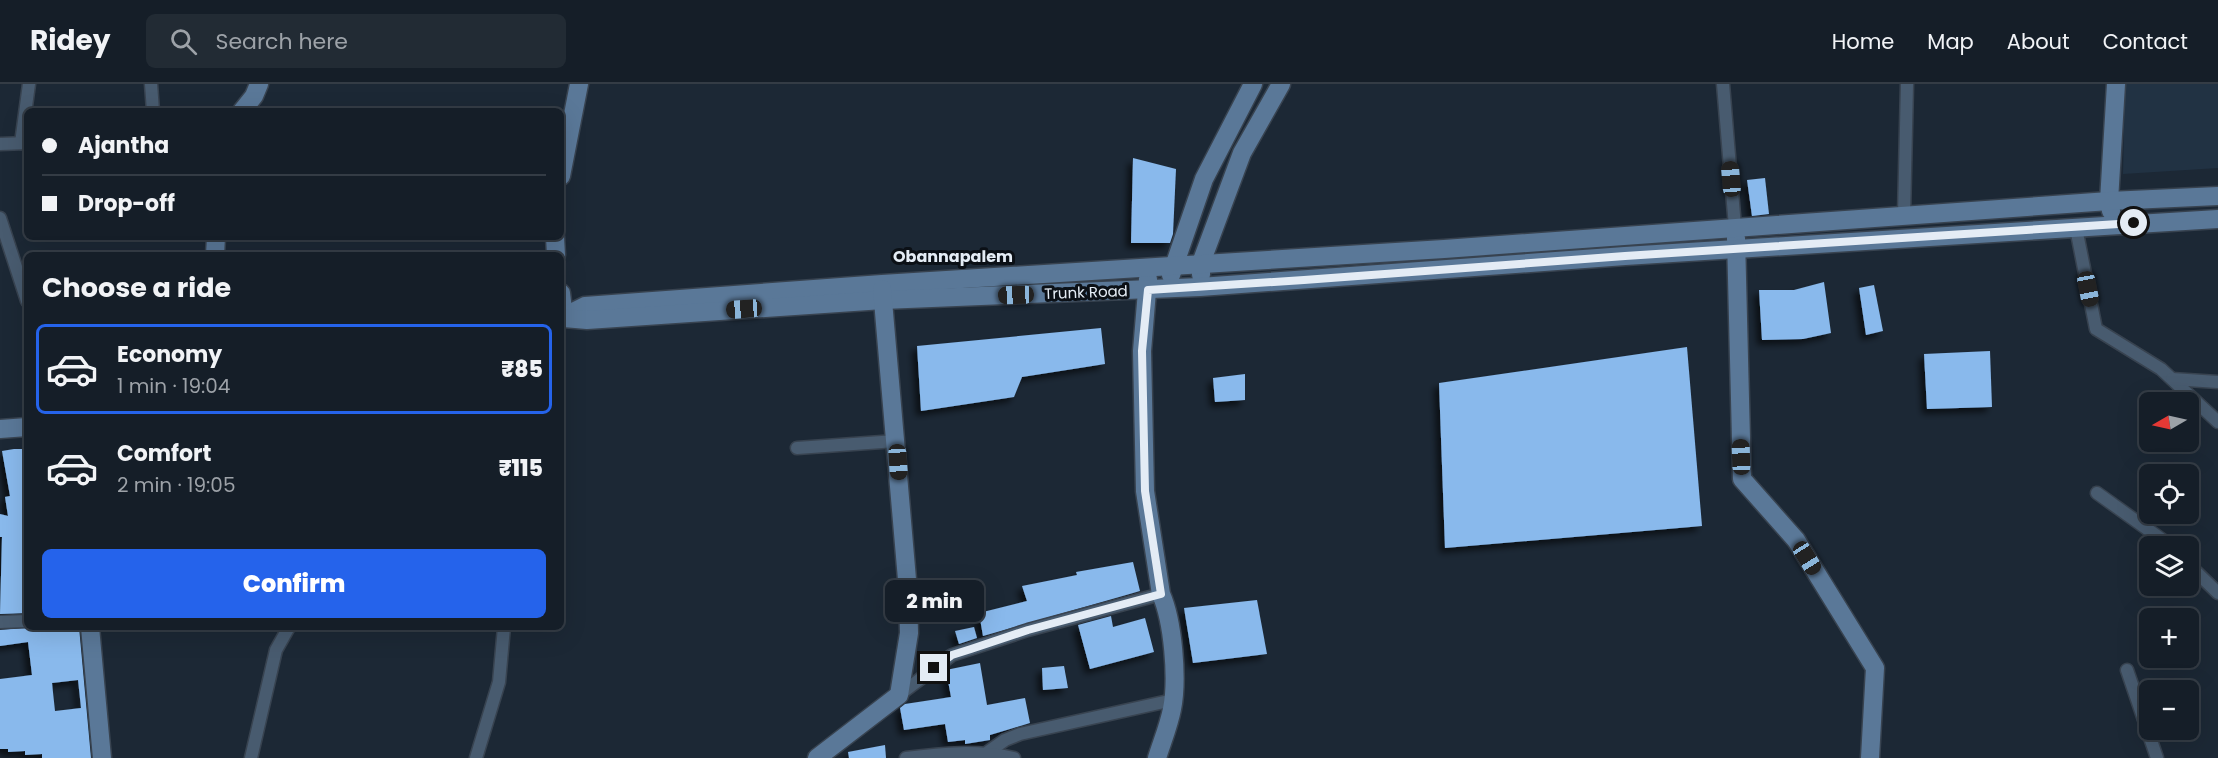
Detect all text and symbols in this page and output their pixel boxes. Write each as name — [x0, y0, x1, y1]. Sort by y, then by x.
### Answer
search box — [146, 14, 566, 68]
text: Ridey — [30, 21, 110, 60]
icon: search — [167, 25, 200, 58]
text: Search here — [215, 26, 348, 57]
text: Home — [1832, 27, 1894, 56]
text: Map — [1927, 27, 1974, 56]
text: About — [2007, 27, 2070, 56]
text: Contact — [2103, 27, 2188, 56]
text: Ajantha — [78, 130, 169, 161]
car — [1720, 160, 1742, 198]
text: Drop-off — [78, 188, 175, 219]
route start — [2120, 209, 2147, 236]
district label: Obannapalem — [893, 245, 1013, 268]
text: Choose a ride — [42, 269, 231, 306]
car — [2076, 270, 2100, 308]
street label: Trunk Road — [1044, 280, 1128, 304]
car — [998, 285, 1034, 305]
car — [725, 299, 763, 319]
text: Economy — [117, 339, 222, 370]
icon: car — [45, 342, 99, 396]
text: ₹85 — [501, 354, 543, 385]
text: 1 min · 19:04 — [117, 372, 230, 400]
north arrow — [2139, 392, 2199, 452]
map controls — [2139, 392, 2199, 740]
text: Comfort — [117, 438, 211, 469]
car — [1731, 439, 1751, 475]
icon: car — [45, 441, 99, 495]
car — [888, 443, 908, 481]
text: ₹115 — [499, 453, 543, 484]
button: locate — [2139, 464, 2199, 524]
text: 2 min · 19:05 — [117, 471, 235, 499]
button: layers — [2139, 536, 2199, 596]
car — [1790, 538, 1824, 578]
button: Confirm — [42, 549, 546, 618]
callout: 2 min — [884, 581, 984, 623]
text: 2 min — [906, 587, 963, 615]
button: + — [2139, 608, 2199, 668]
route end — [920, 654, 947, 681]
button: − — [2139, 680, 2199, 740]

